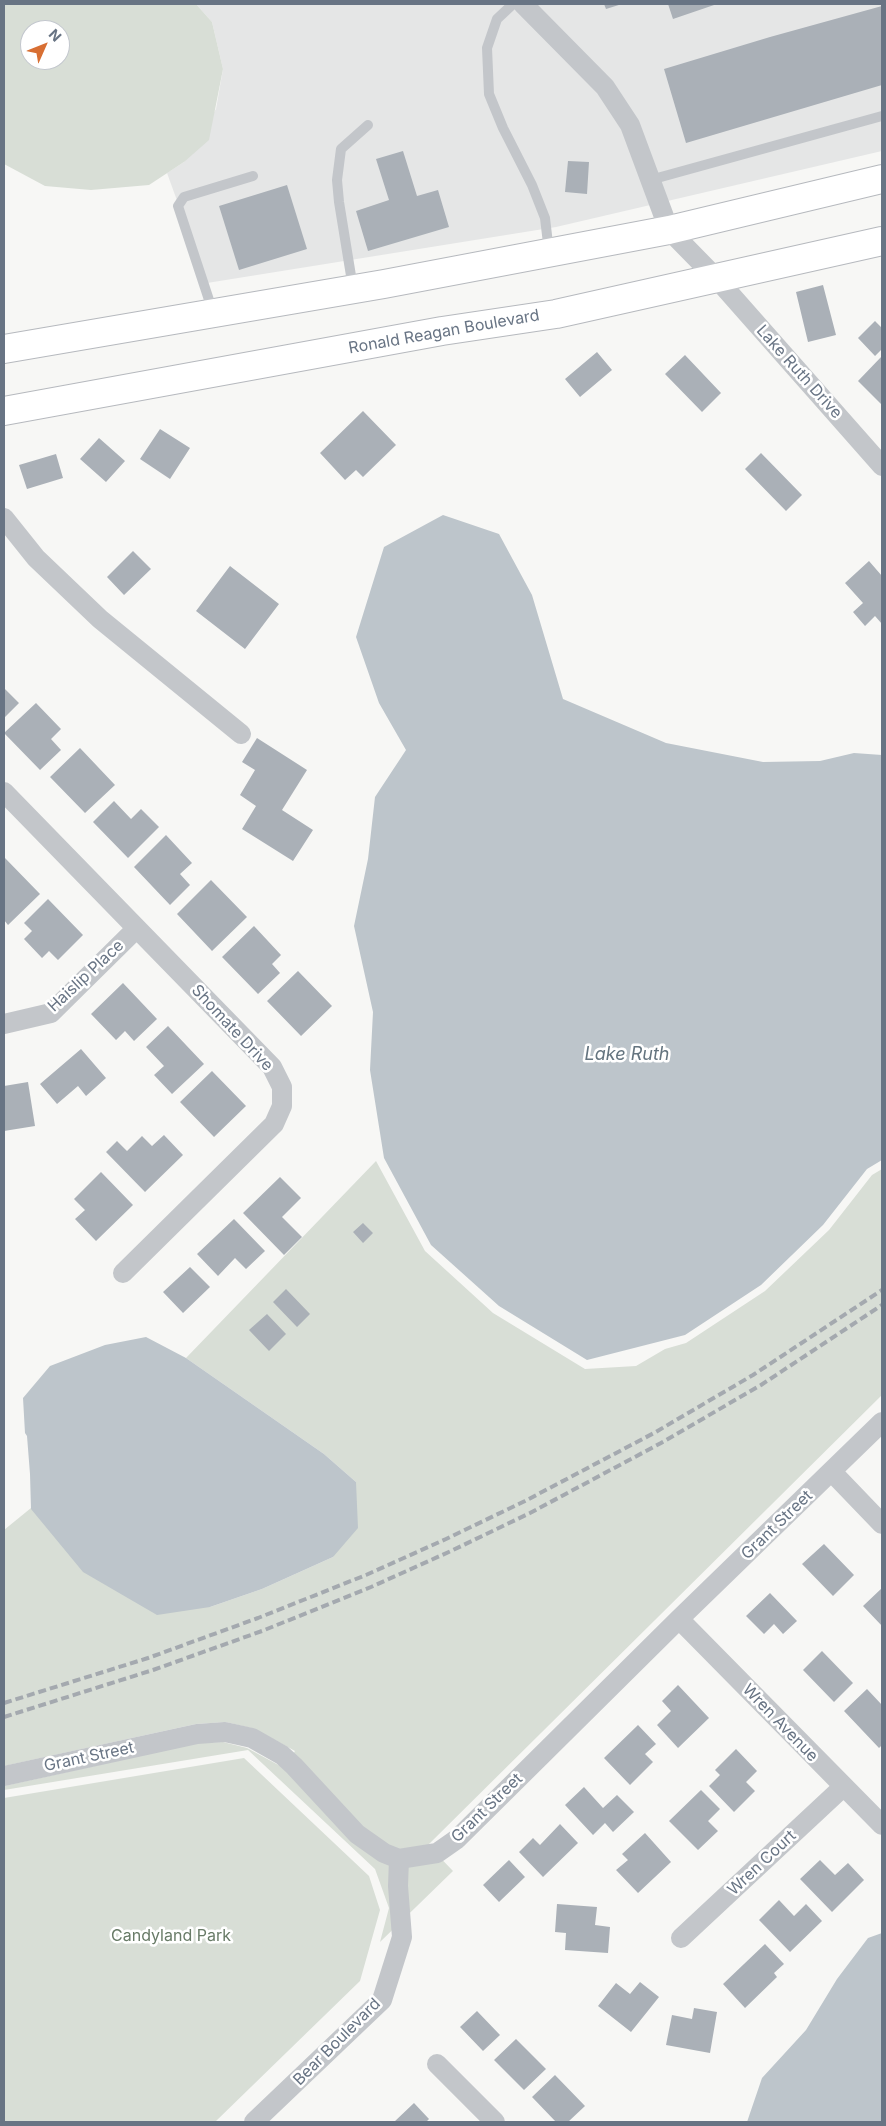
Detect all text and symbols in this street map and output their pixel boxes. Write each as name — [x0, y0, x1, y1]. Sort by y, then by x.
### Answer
north arrow — [20, 20, 70, 70]
text: N — [46, 25, 65, 45]
street label: Ronald Reagan Boulevard — [347, 306, 541, 358]
street label: Lake Ruth Drive — [752, 321, 846, 423]
street label: Haislip Place — [44, 936, 128, 1016]
street label: Shomate Drive — [187, 981, 277, 1075]
water label: Lake Ruth — [585, 1044, 669, 1066]
street label: Grant Street — [738, 1486, 816, 1564]
street label: Wren Avenue — [738, 1680, 822, 1766]
street label: Grant Street — [42, 1738, 136, 1776]
street label: Grant Street — [448, 1769, 526, 1847]
street label: Wren Court — [724, 1826, 800, 1900]
park label: Candyland Park — [111, 1926, 231, 1946]
street label: Bear Boulevard — [289, 1994, 385, 2090]

